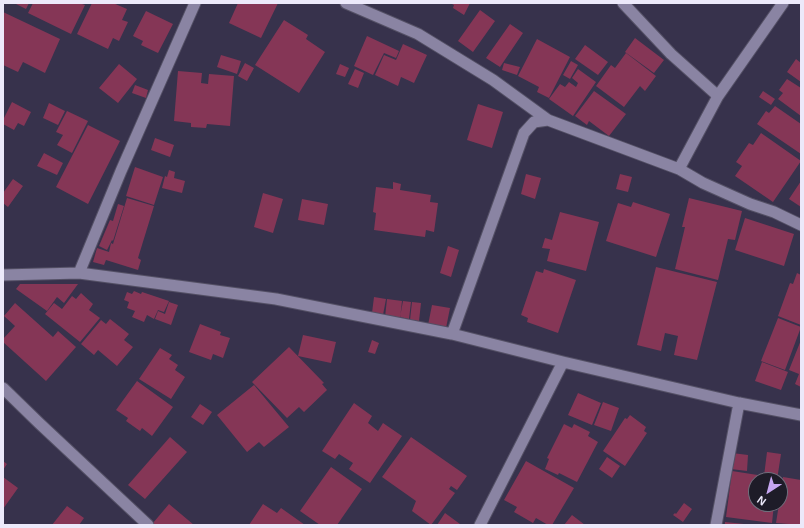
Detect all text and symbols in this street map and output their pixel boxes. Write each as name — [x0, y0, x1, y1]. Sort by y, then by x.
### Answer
north arrow — [748, 472, 788, 512]
text: N — [755, 494, 768, 508]

